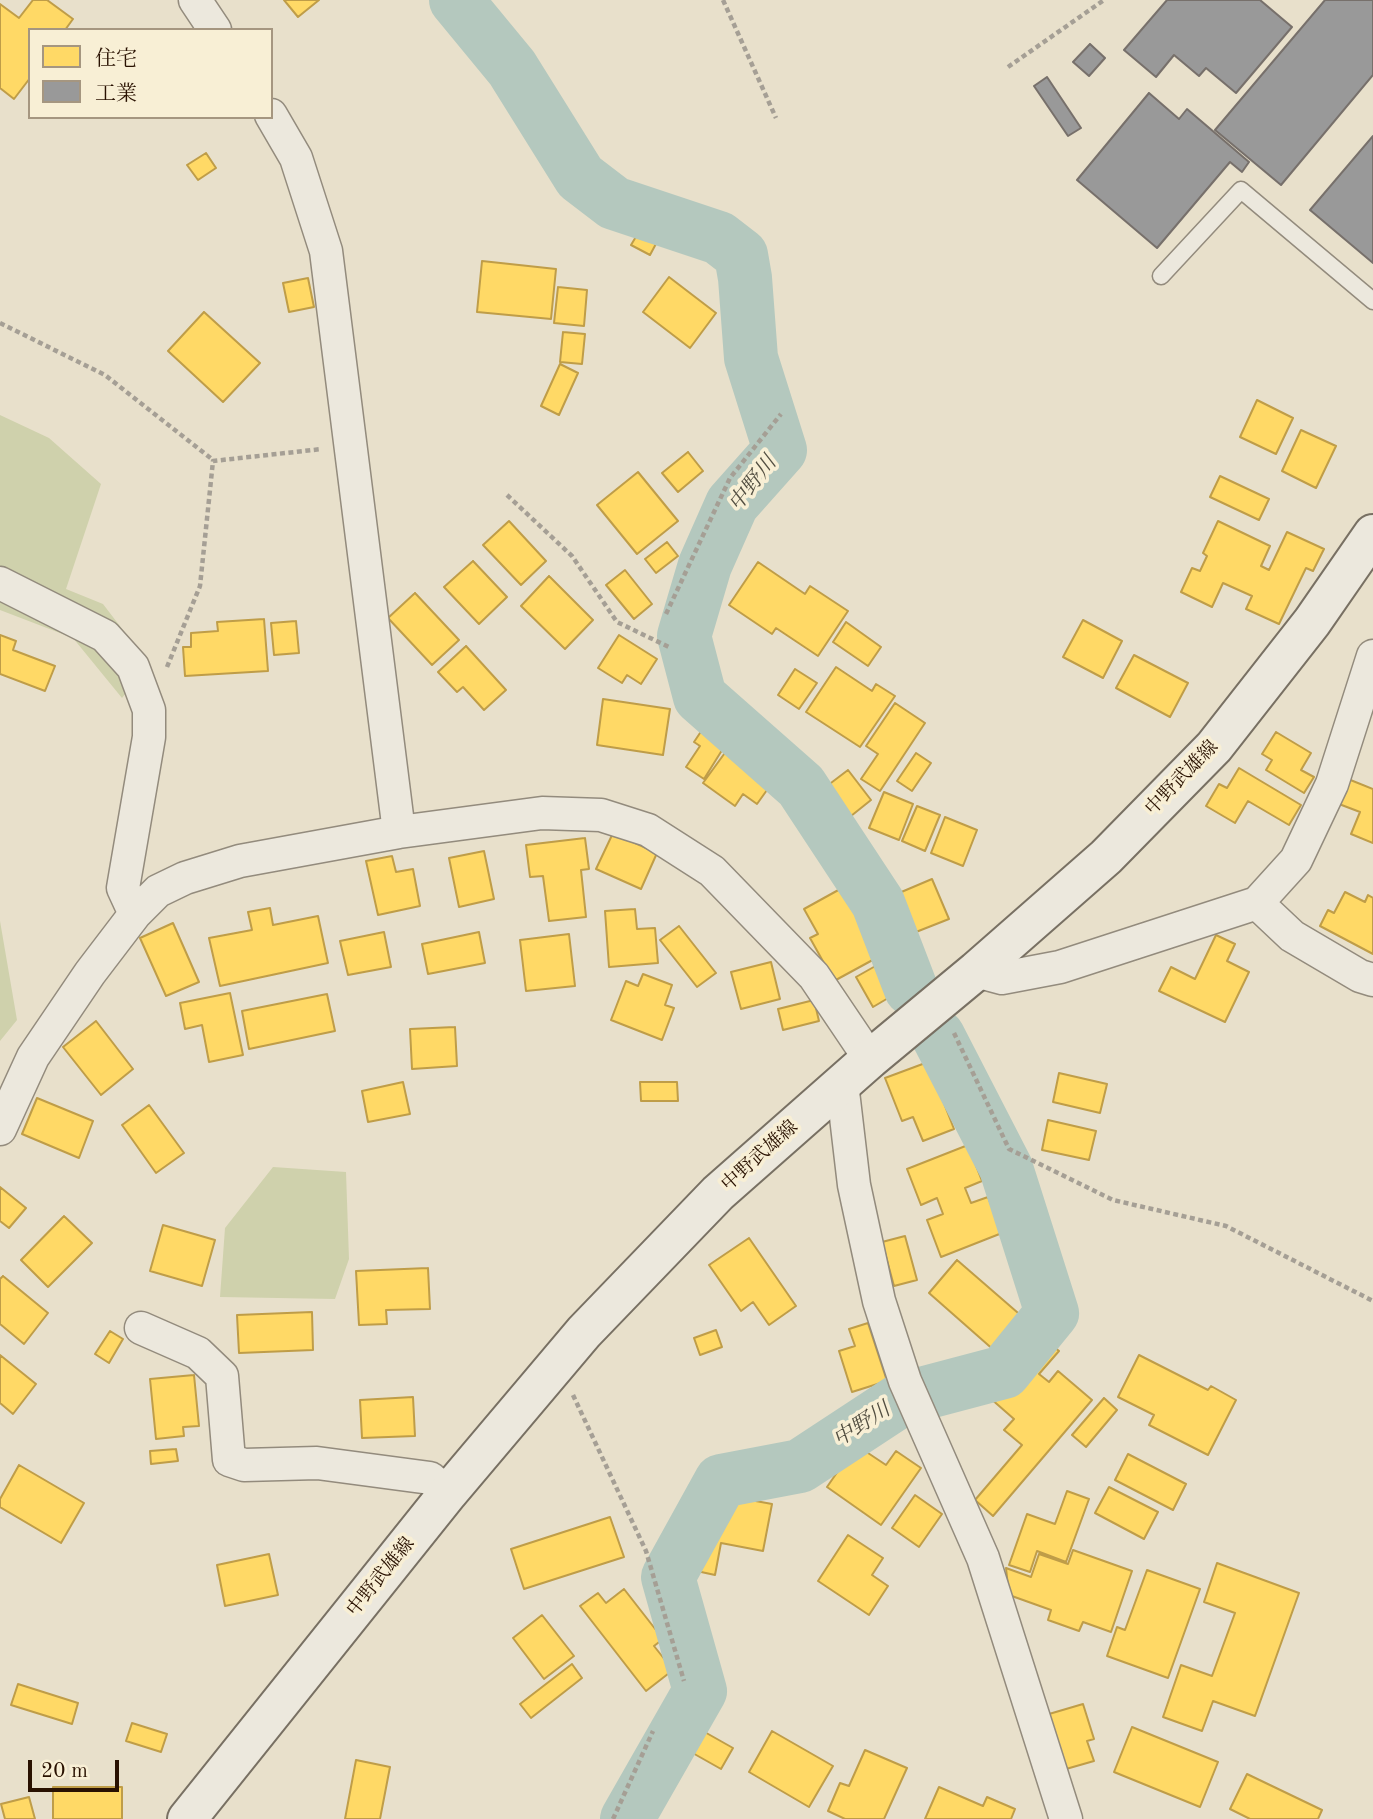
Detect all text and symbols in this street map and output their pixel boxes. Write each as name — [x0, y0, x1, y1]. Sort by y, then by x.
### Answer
legend — [28, 28, 273, 119]
text: 住宅 — [95, 49, 137, 70]
text: 工業 — [95, 84, 137, 105]
water label: 中野川 — [724, 451, 782, 517]
street label: 中野武雄線 — [1141, 736, 1223, 820]
street label: 中野武雄線 — [717, 1116, 803, 1196]
water label: 中野川 — [829, 1397, 895, 1453]
street label: 中野武雄線 — [342, 1533, 420, 1621]
scale bar — [32, 1745, 122, 1789]
text: 20 m — [41, 1761, 88, 1782]

